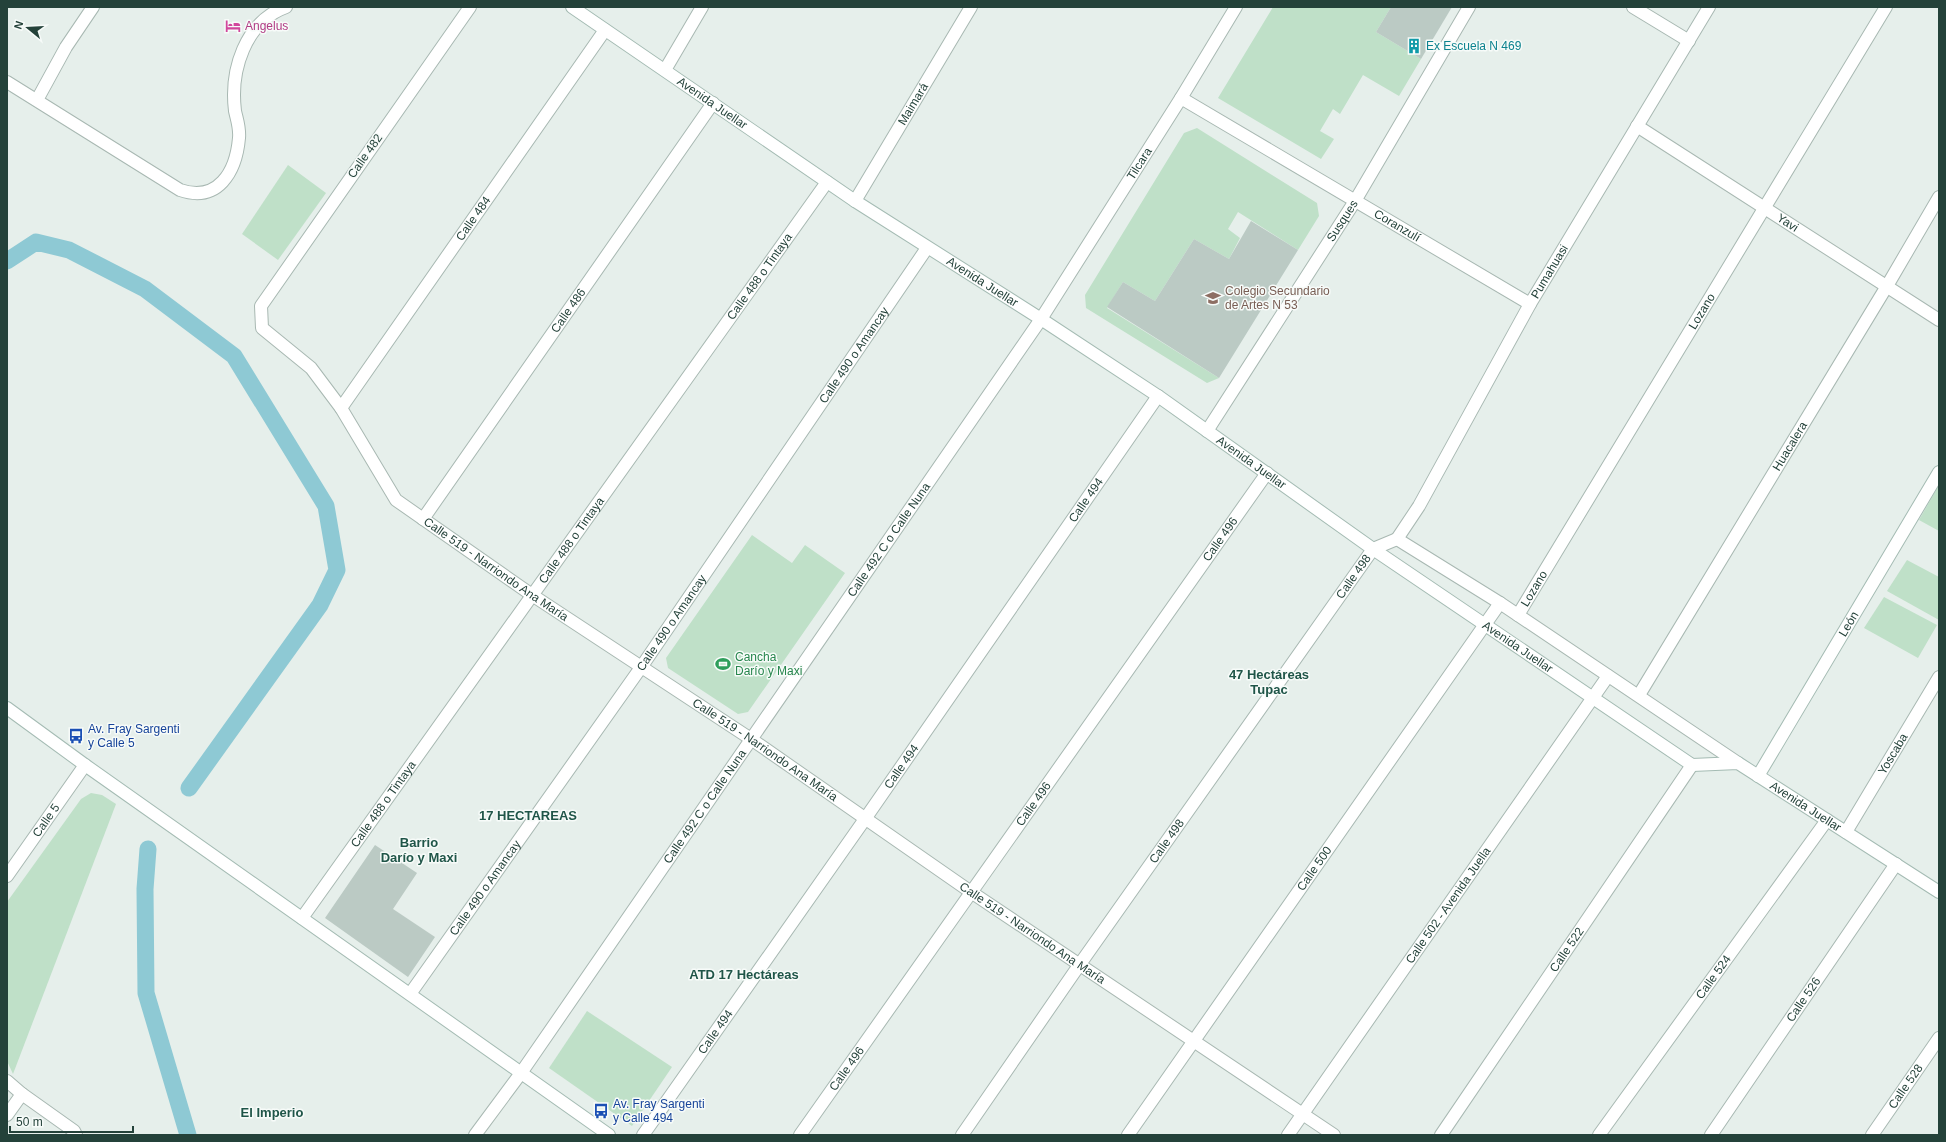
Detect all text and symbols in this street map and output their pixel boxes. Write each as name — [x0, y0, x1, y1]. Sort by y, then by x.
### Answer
north arrow — [8, 8, 48, 48]
hotel icon: Angelus — [224, 17, 242, 35]
text: N — [12, 19, 25, 31]
place label: Angelus — [245, 19, 288, 33]
building icon: Ex Escuela N 469 — [1405, 37, 1423, 55]
place label: Ex Escuela N 469 — [1426, 39, 1522, 53]
street label: Avenida Juellar — [674, 74, 750, 132]
street label: Maimará — [895, 80, 931, 128]
street label: Calle 482 — [345, 131, 385, 181]
street label: Tilcara — [1124, 145, 1155, 182]
street label: Calle 484 — [453, 194, 494, 243]
street label: Susques — [1324, 197, 1361, 244]
street label: Coranzulí — [1371, 206, 1423, 245]
street label: Yavi — [1774, 211, 1801, 235]
street label: Calle 488 o Tintaya — [724, 230, 795, 322]
street label: Pumahuasi — [1528, 242, 1571, 301]
street label: Avenida Juellar — [944, 254, 1021, 310]
place label: Colegio Secundario de Artes N 53 — [1225, 284, 1330, 312]
street label: Calle 486 — [548, 286, 589, 335]
school or university icon: Colegio Secundario de Artes N 53 — [1204, 289, 1222, 307]
street label: Lozano — [1686, 291, 1718, 332]
street label: Calle 490 o Amancay — [816, 304, 892, 406]
street label: Huacalera — [1770, 419, 1810, 473]
street label: Avenida Juellar — [1214, 433, 1289, 492]
street label: Calle 494 — [1066, 475, 1106, 525]
street label: Calle 492 C o Calle Nuna — [845, 480, 933, 600]
street label: Calle 488 o Tintaya — [536, 494, 607, 586]
street label: Calle 496 — [1200, 514, 1241, 564]
street label: Calle 519 - Narriondo Ana María — [421, 515, 571, 624]
street label: Calle 498 — [1333, 552, 1374, 601]
street label: Lozano — [1518, 568, 1550, 609]
street label: Calle 490 o Amancay — [634, 572, 709, 674]
street label: León — [1836, 609, 1861, 639]
street label: Avenida Juellar — [1480, 618, 1555, 676]
place label: Cancha Darío y Maxi — [735, 650, 802, 678]
sports icon: Cancha Darío y Maxi — [714, 655, 732, 673]
district label: 47 Hectáreas Tupac — [1229, 667, 1309, 697]
street label: Calle 519 - Narriondo Ana María — [690, 696, 841, 804]
place label: Av. Fray Sargenti y Calle 5 — [88, 722, 180, 750]
bus stop icon: Av. Fray Sargenti y Calle 5 — [67, 727, 85, 745]
street label: Yoscaba — [1875, 731, 1911, 777]
street label: Calle 494 — [881, 741, 922, 791]
street label: Calle 492 C o Calle Nuna — [661, 746, 749, 866]
street label: Calle 488 o Tintaya — [348, 758, 419, 850]
street label: Avenida Juellar — [1767, 778, 1844, 834]
street label: Calle 496 — [1013, 779, 1054, 829]
street label: Calle 5 — [30, 801, 63, 840]
district label: 17 HECTAREAS — [479, 808, 577, 823]
street label: Calle 498 — [1146, 816, 1187, 866]
district label: Barrio Darío y Maxi — [381, 835, 457, 865]
street label: Calle 490 o Amancay — [447, 837, 524, 938]
street label: Calle 500 — [1294, 844, 1335, 893]
street label: Calle 502 - Avenida Juella — [1403, 844, 1494, 966]
street label: Calle 519 - Narriondo Ana María — [957, 879, 1108, 987]
street label: Calle 522 — [1547, 924, 1587, 975]
street label: Calle 524 — [1693, 952, 1734, 1002]
district label: ATD 17 Hectáreas — [689, 967, 799, 982]
street label: Calle 526 — [1783, 974, 1824, 1024]
street label: Calle 494 — [695, 1007, 736, 1057]
street label: Calle 496 — [826, 1044, 867, 1094]
street label: Calle 528 — [1885, 1061, 1926, 1111]
place label: Av. Fray Sargenti y Calle 494 — [613, 1097, 705, 1125]
bus stop icon: Av. Fray Sargenti y Calle 494 — [592, 1102, 610, 1120]
district label: El Imperio — [241, 1105, 303, 1120]
scale bar — [10, 1108, 133, 1134]
text: 50 m — [16, 1115, 43, 1129]

